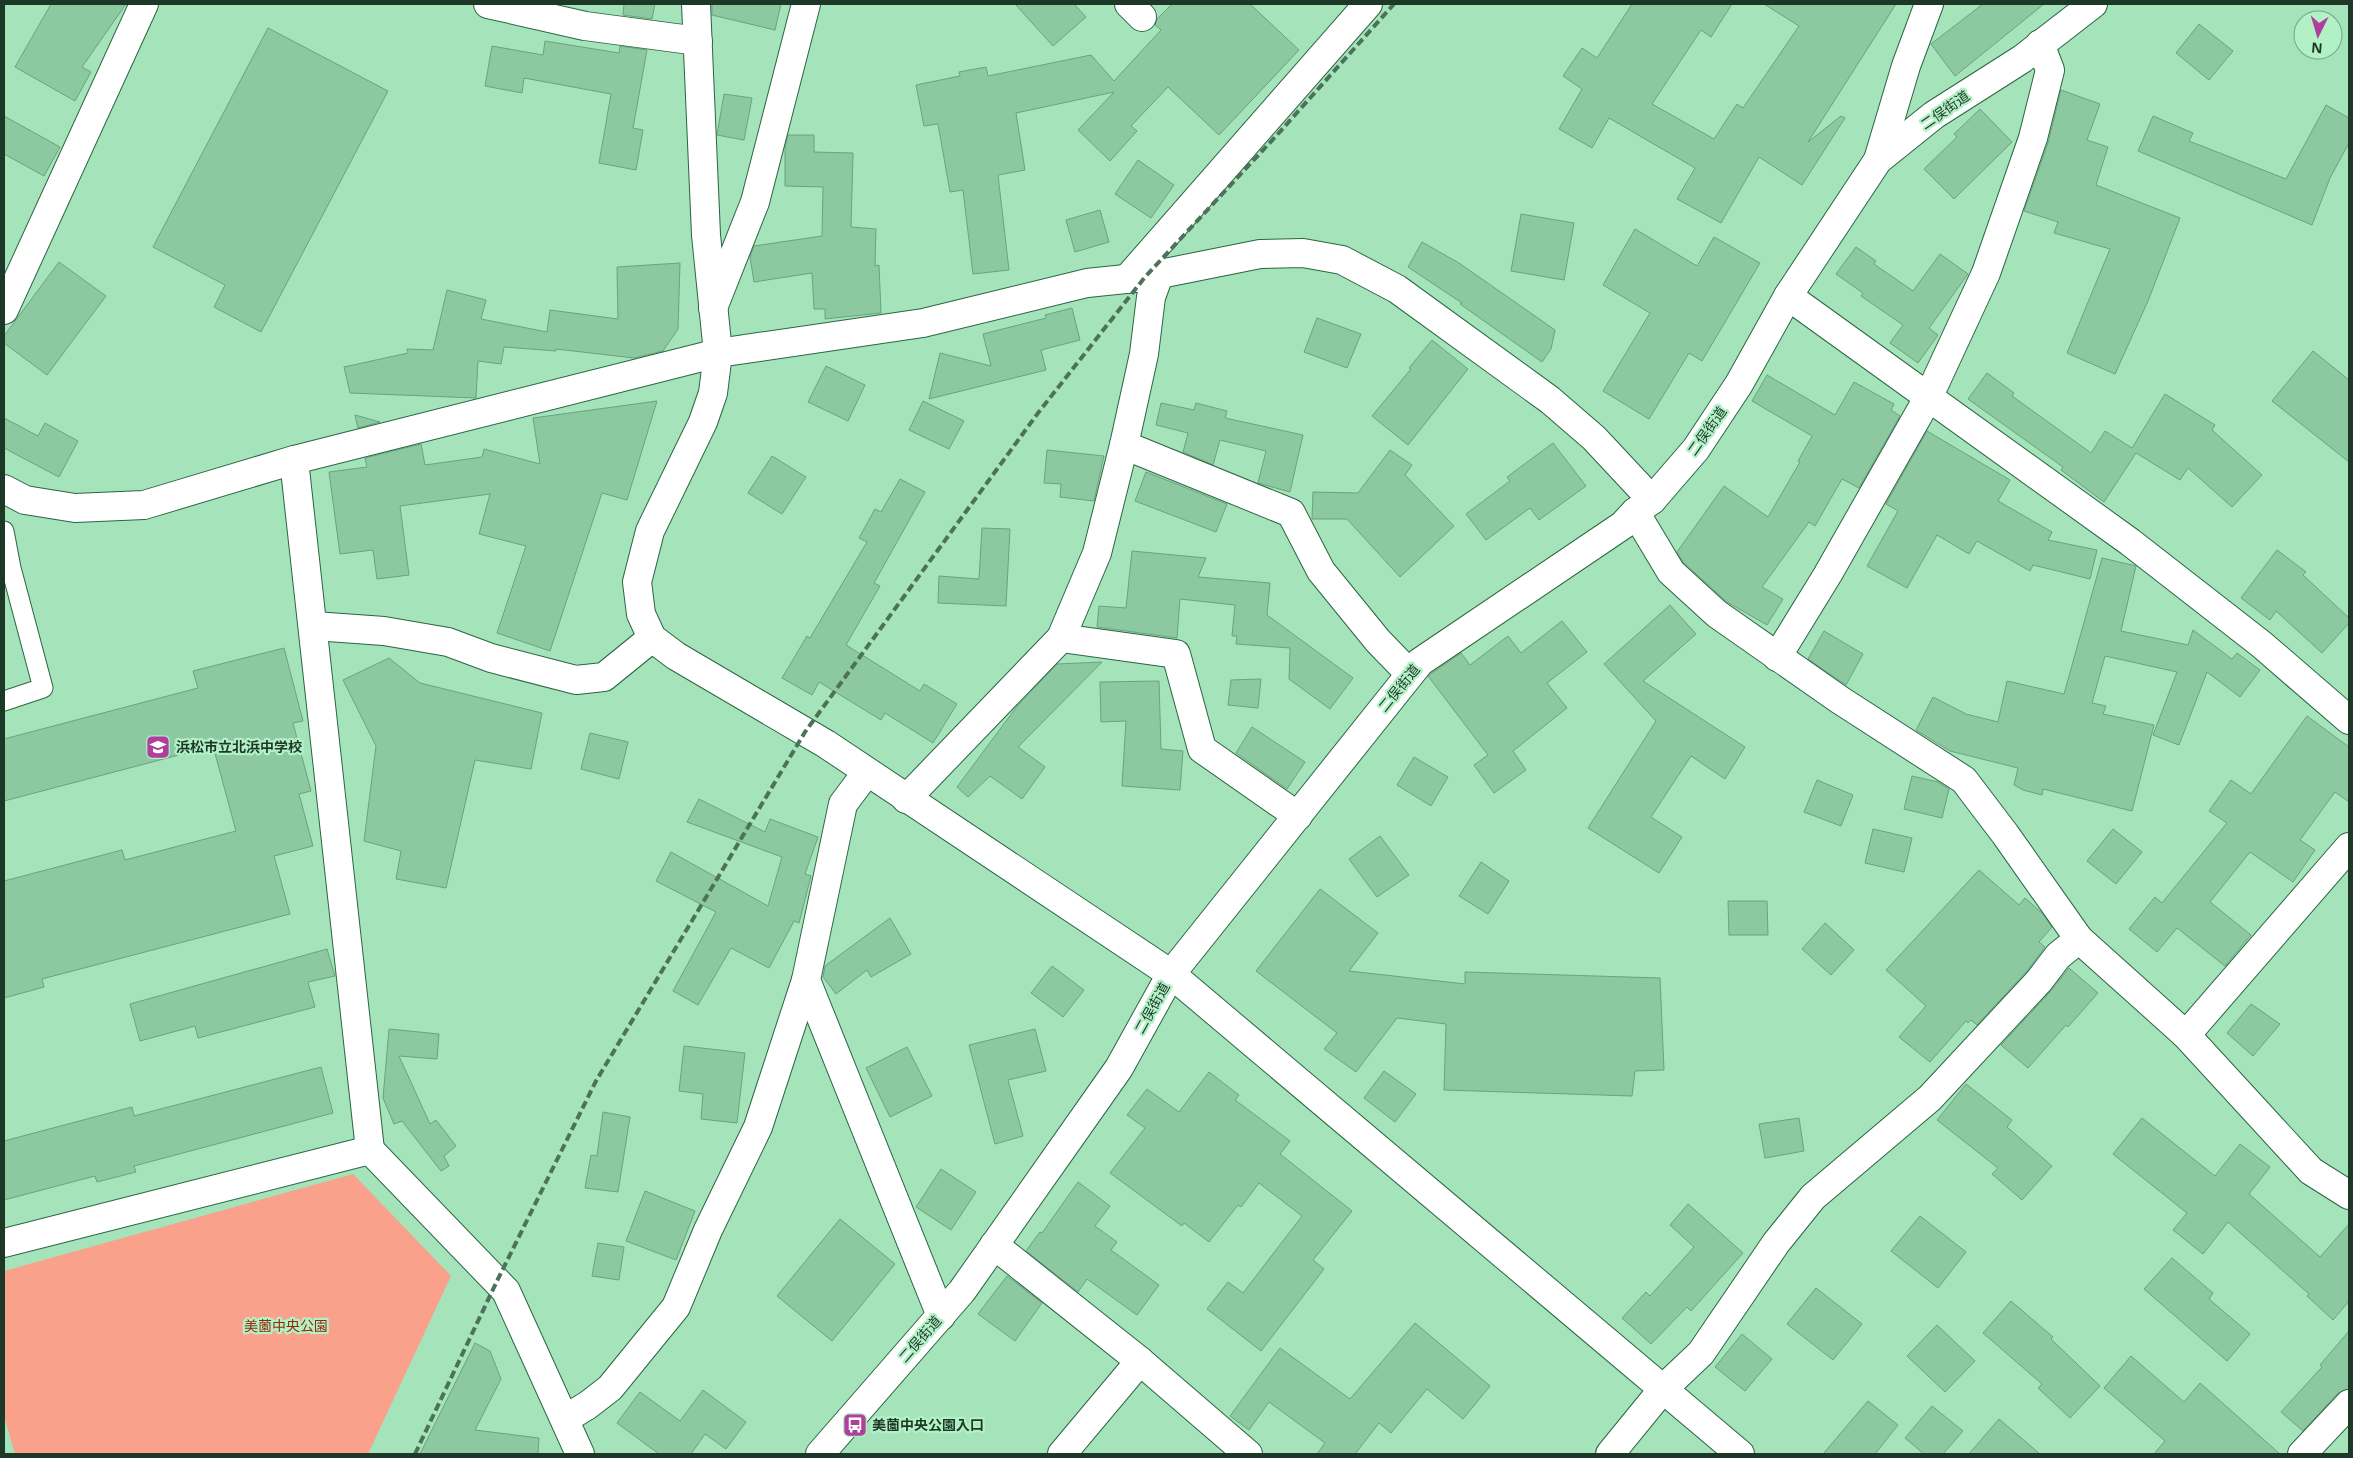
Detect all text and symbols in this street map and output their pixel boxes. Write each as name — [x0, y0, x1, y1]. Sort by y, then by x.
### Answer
north arrow — [2293, 10, 2343, 60]
text: N — [2310, 38, 2323, 58]
street label: 二俣街道 — [1916, 86, 1973, 133]
street label: 二俣街道 — [1683, 402, 1730, 459]
street label: 二俣街道 — [1374, 660, 1424, 715]
school or university icon: 浜松市立北浜中学校 — [145, 734, 171, 760]
place label: 浜松市立北浜中学校 — [176, 737, 302, 756]
street label: 二俣街道 — [1130, 979, 1173, 1037]
street label: 二俣街道 — [894, 1311, 945, 1366]
park label: 美薗中央公園 — [244, 1316, 328, 1335]
bus stop icon: 美薗中央公園入口 — [842, 1412, 868, 1438]
place label: 美薗中央公園入口 — [872, 1415, 984, 1434]

